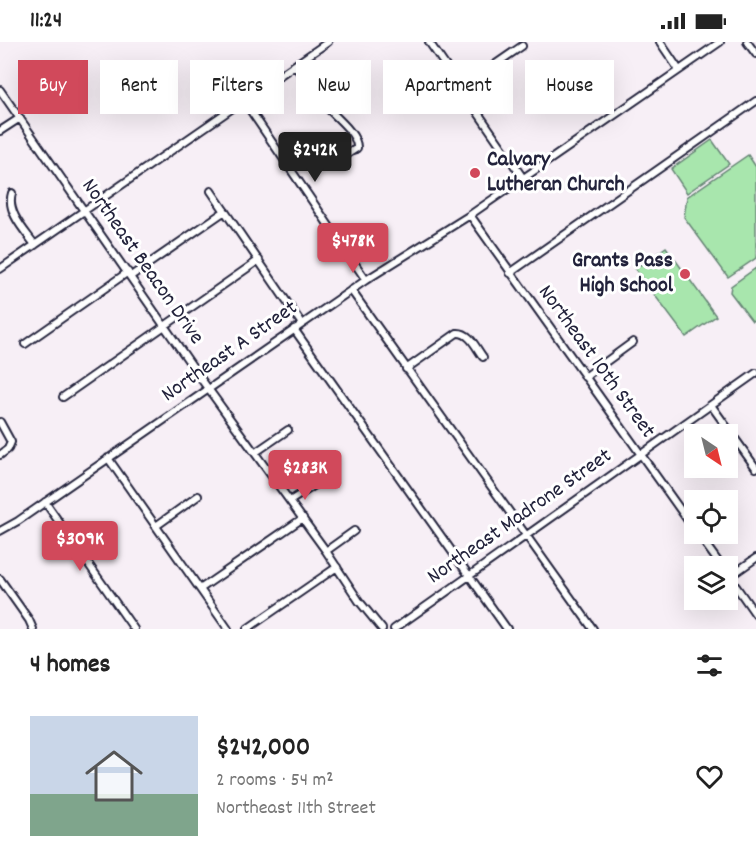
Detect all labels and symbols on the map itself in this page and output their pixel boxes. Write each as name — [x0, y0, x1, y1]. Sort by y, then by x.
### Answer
pin: $242K — [273, 132, 357, 183]
place label: Calvary Lutheran Church — [487, 145, 625, 201]
marker: Calvary Lutheran Church — [468, 166, 482, 180]
street label: Northeast Beacon Drive — [73, 173, 211, 351]
pin: $478K — [311, 223, 395, 274]
place label: Grants Pass High School — [572, 246, 674, 302]
marker: Grants Pass High School — [678, 267, 692, 281]
street label: Northeast 10th Street — [530, 279, 662, 445]
street label: Northeast A Street — [156, 293, 304, 411]
north arrow — [684, 424, 738, 478]
street label: Northeast Madrone Street — [421, 441, 619, 593]
pin: $283K — [263, 450, 347, 501]
pin: $309K — [38, 521, 122, 572]

